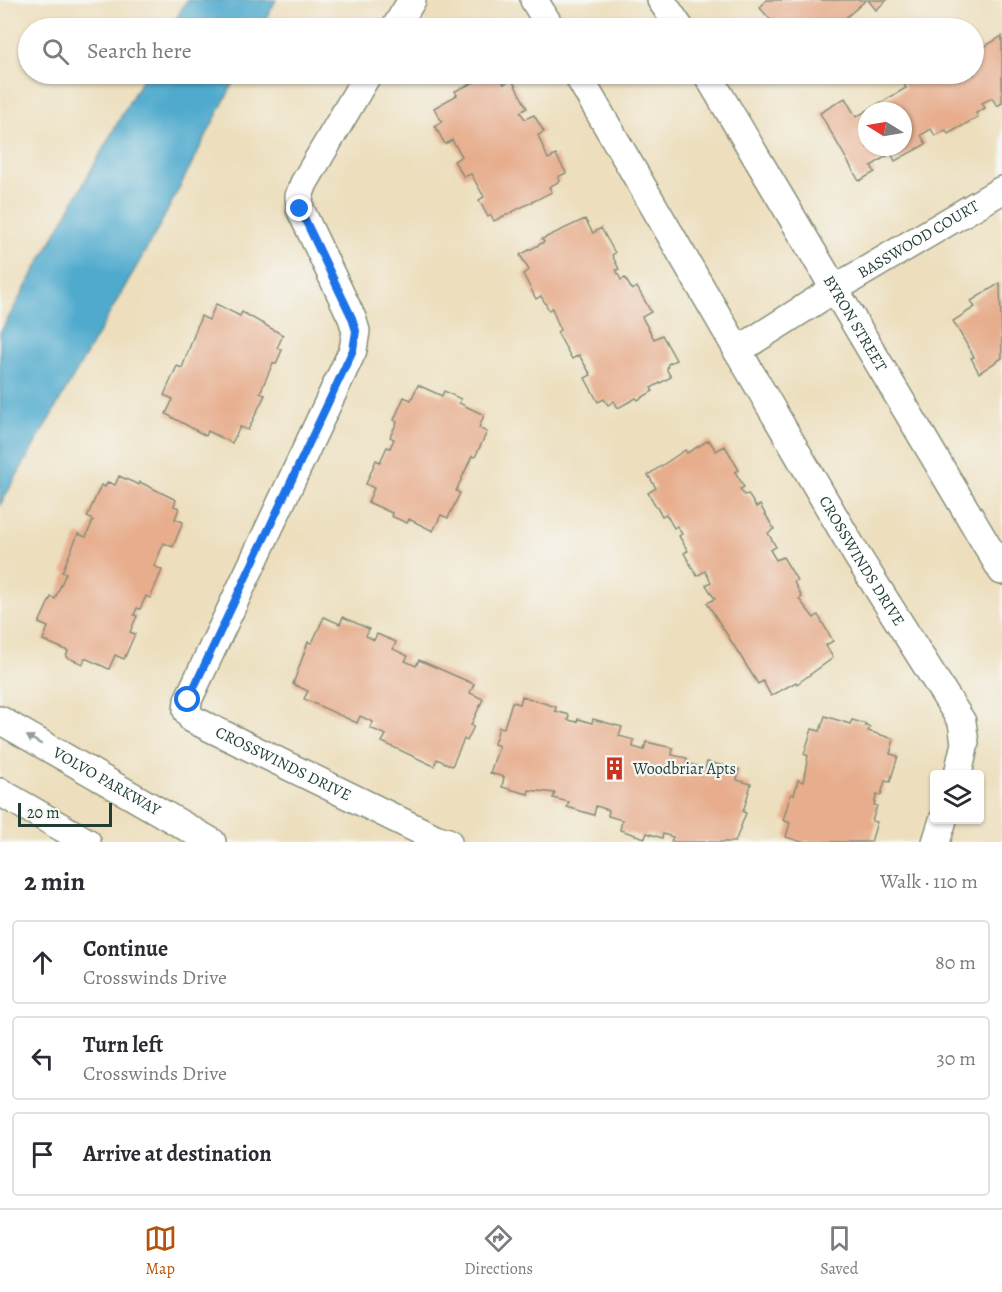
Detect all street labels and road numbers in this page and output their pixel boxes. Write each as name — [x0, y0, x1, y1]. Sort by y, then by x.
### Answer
street label: BASSWOOD COURT — [854, 195, 983, 284]
street label: BYRON STREET — [818, 271, 892, 376]
street label: CROSSWINDS DRIVE — [814, 492, 910, 630]
street label: CROSSWINDS DRIVE — [212, 721, 355, 806]
street label: VOLVO PARKWAY — [48, 741, 165, 821]

